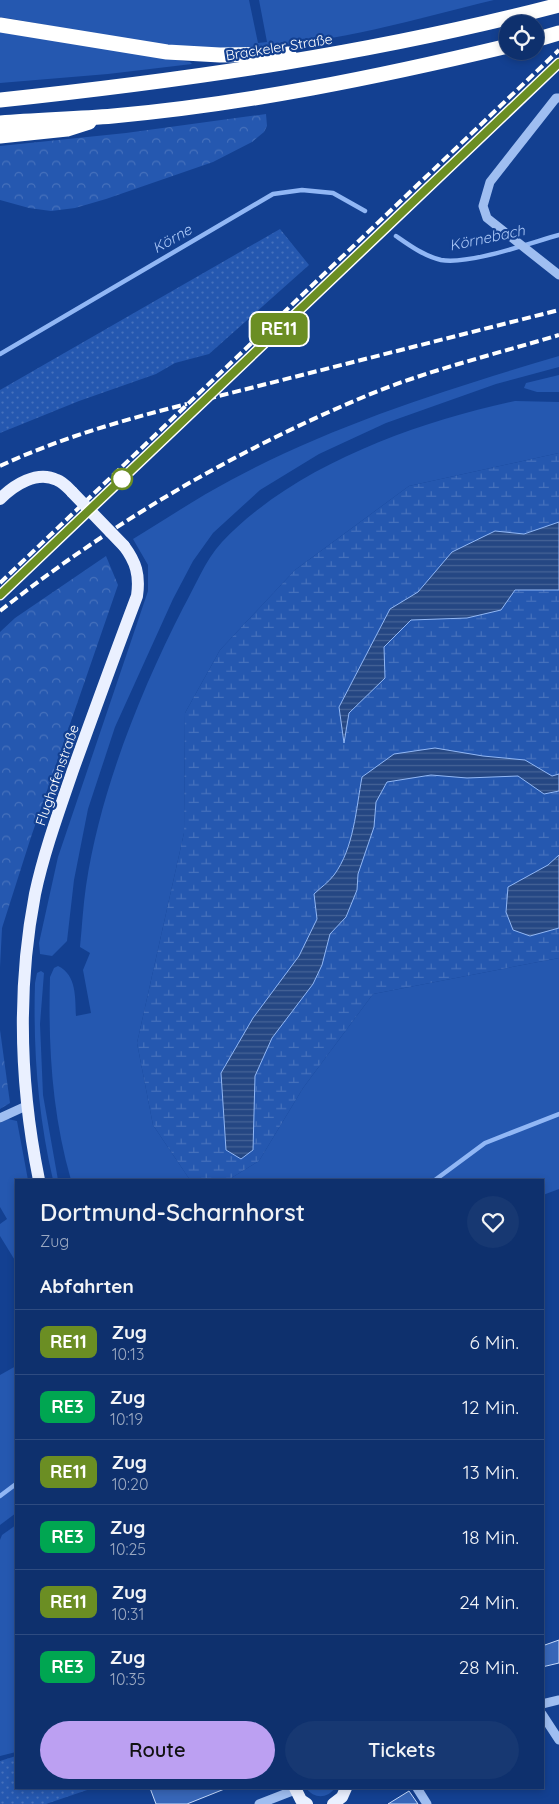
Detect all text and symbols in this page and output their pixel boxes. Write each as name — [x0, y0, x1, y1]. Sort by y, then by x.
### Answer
map controls — [499, 15, 544, 60]
button: locate — [499, 15, 544, 60]
street label: Brackeler Straße — [224, 30, 334, 64]
water label: Körne — [149, 220, 195, 257]
water label: Körnebach — [447, 220, 527, 255]
line badge: RE11 — [244, 313, 314, 345]
text: RE11 — [261, 317, 297, 340]
unlabelled marker — [111, 468, 133, 490]
street label: Flughafenstraße — [31, 722, 83, 828]
button: heart — [467, 1196, 519, 1248]
text: Dortmund-Scharnhorst — [40, 1197, 305, 1227]
text: Zug — [40, 1231, 69, 1251]
text: Abfahrten — [40, 1274, 134, 1298]
text: Zug — [112, 1320, 147, 1344]
text: RE11 — [50, 1330, 87, 1353]
text: 6 Min. — [469, 1330, 519, 1354]
text: 10:13 — [112, 1344, 144, 1364]
text: Zug — [110, 1385, 145, 1409]
text: RE3 — [51, 1395, 84, 1418]
text: 12 Min. — [462, 1395, 519, 1419]
text: 10:19 — [110, 1409, 143, 1429]
text: Zug — [112, 1450, 147, 1474]
text: RE11 — [50, 1460, 87, 1483]
text: 13 Min. — [463, 1460, 519, 1484]
text: 10:20 — [112, 1474, 149, 1494]
text: Zug — [110, 1515, 145, 1539]
text: RE3 — [51, 1525, 84, 1548]
text: 18 Min. — [462, 1525, 519, 1549]
text: 10:25 — [110, 1539, 146, 1559]
text: Zug — [112, 1580, 147, 1604]
text: RE11 — [50, 1590, 87, 1613]
text: 24 Min. — [459, 1590, 519, 1614]
text: 10:31 — [112, 1604, 144, 1624]
text: Zug — [110, 1645, 145, 1669]
text: RE3 — [51, 1655, 84, 1678]
text: 28 Min. — [459, 1655, 519, 1679]
text: 10:35 — [110, 1669, 146, 1689]
button: Route — [40, 1721, 275, 1779]
button: Tickets — [285, 1721, 519, 1779]

